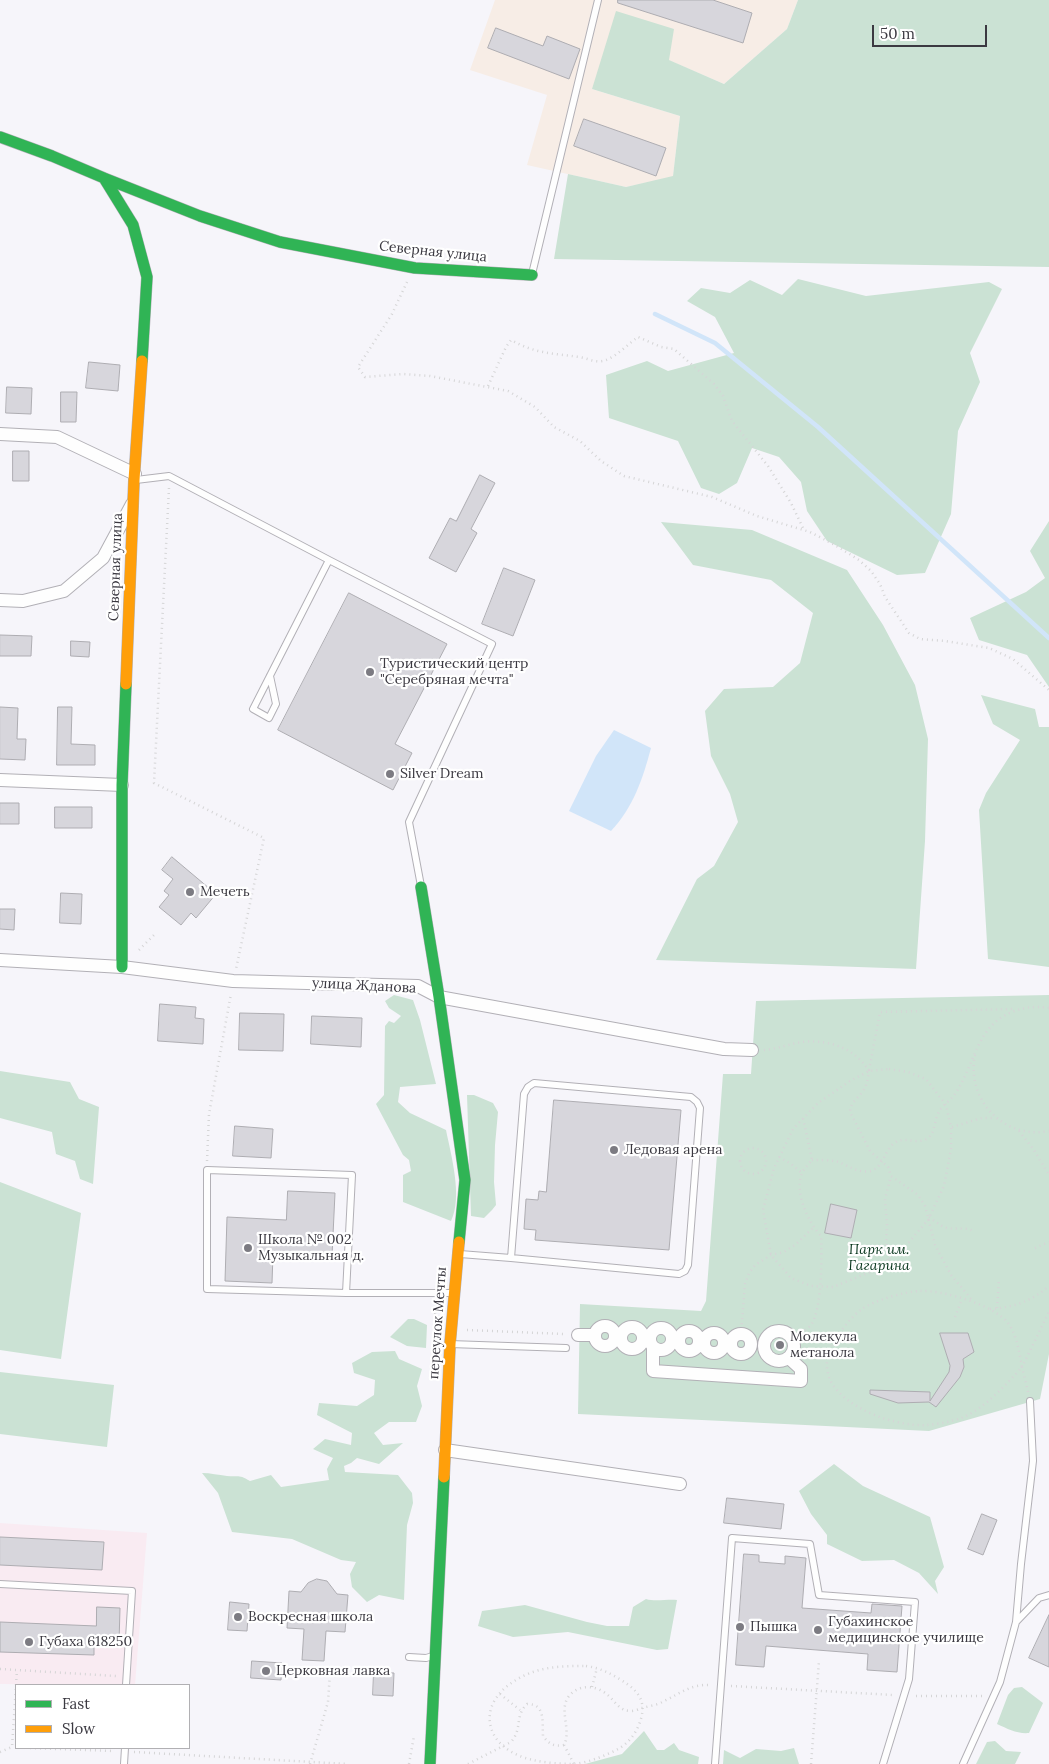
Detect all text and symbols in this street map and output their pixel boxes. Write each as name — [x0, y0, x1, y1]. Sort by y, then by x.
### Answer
scale bar — [874, 15, 989, 47]
text: 50 m — [880, 24, 915, 43]
street label: Северная улица — [378, 238, 488, 266]
street label: Северная улица — [106, 513, 126, 621]
place label: Туристический центр "Серебряная мечта" — [380, 656, 528, 689]
marker: Туристический центр "Серебряная мечта" — [364, 666, 376, 678]
place label: Silver Dream — [400, 766, 484, 782]
marker: Silver Dream — [384, 768, 396, 780]
place label: Мечеть — [200, 884, 250, 900]
marker: Мечеть — [184, 886, 196, 898]
street label: улица Жданова — [311, 975, 417, 997]
place label: Ледовая арена — [624, 1142, 722, 1158]
marker: Ледовая арена — [608, 1144, 620, 1156]
place label: Школа № 002 Музыкальная д. — [258, 1232, 364, 1264]
marker: Школа № 002 Музыкальная д. — [242, 1242, 254, 1254]
park label: Парк им. Гагарина — [848, 1242, 910, 1274]
street label: переулок Мечты — [426, 1266, 450, 1380]
place label: Молекула метанола — [790, 1329, 857, 1361]
marker: Молекула метанола — [774, 1339, 786, 1351]
place label: Воскресная школа — [248, 1609, 373, 1625]
marker: Воскресная школа — [232, 1611, 244, 1623]
place label: Губахинское медицинское училище — [828, 1614, 984, 1646]
place label: Пышка — [750, 1619, 797, 1635]
marker: Пышка — [734, 1621, 746, 1633]
marker: Губахинское медицинское училище — [812, 1624, 824, 1636]
place label: Губаха 618250 — [39, 1634, 132, 1650]
marker: Губаха 618250 — [23, 1636, 35, 1648]
place label: Церковная лавка — [276, 1663, 390, 1679]
marker: Церковная лавка — [260, 1665, 272, 1677]
legend — [15, 1684, 190, 1749]
text: Fast — [62, 1694, 90, 1713]
text: Slow — [62, 1719, 95, 1738]

